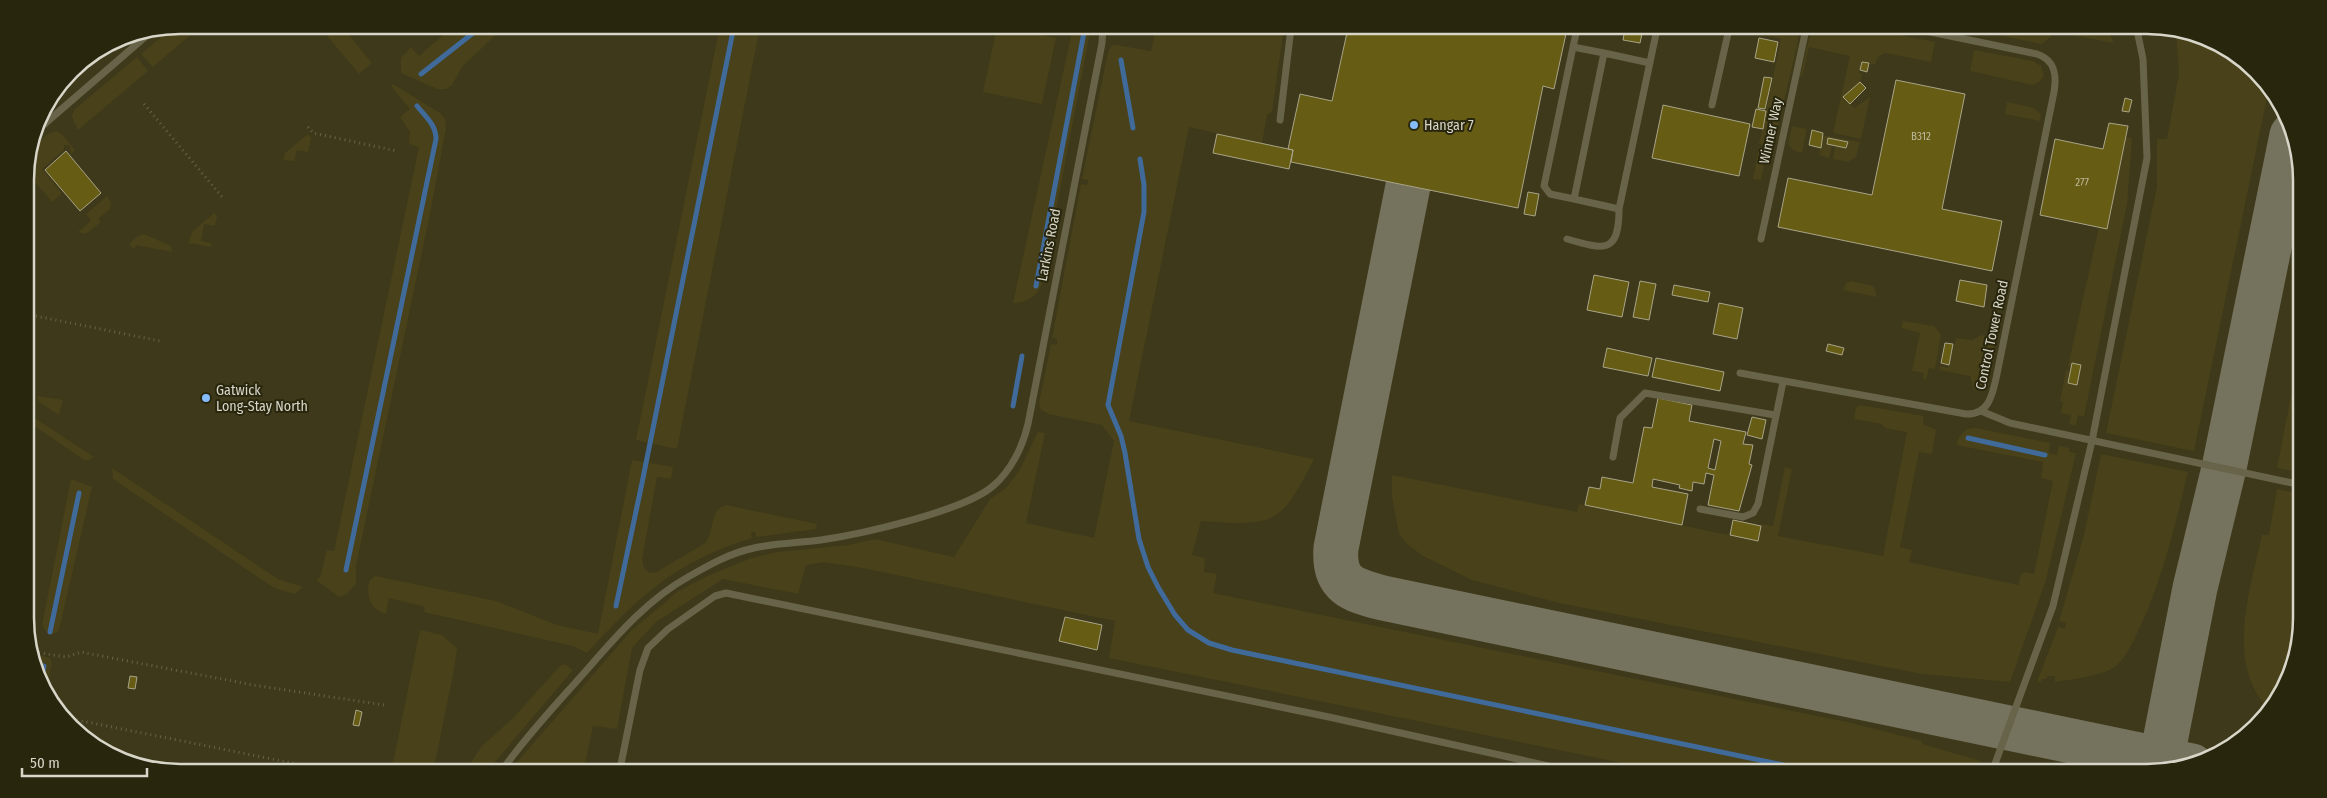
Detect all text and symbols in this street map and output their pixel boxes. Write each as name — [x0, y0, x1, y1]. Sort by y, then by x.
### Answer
street label: Winner Way — [1756, 96, 1786, 165]
place label: Hangar 7 — [1424, 117, 1474, 134]
marker: Hangar 7 — [1408, 119, 1420, 131]
house number: B312 — [1911, 130, 1931, 143]
house number: 277 — [2075, 176, 2089, 189]
street label: Larkins Road — [1034, 207, 1064, 283]
street label: Control Tower Road — [1972, 279, 2012, 391]
place label: Gatwick Long-Stay North — [216, 382, 308, 415]
marker: Gatwick Long-Stay North — [200, 392, 212, 404]
scale bar — [22, 746, 148, 778]
text: 50 m — [30, 754, 60, 772]

